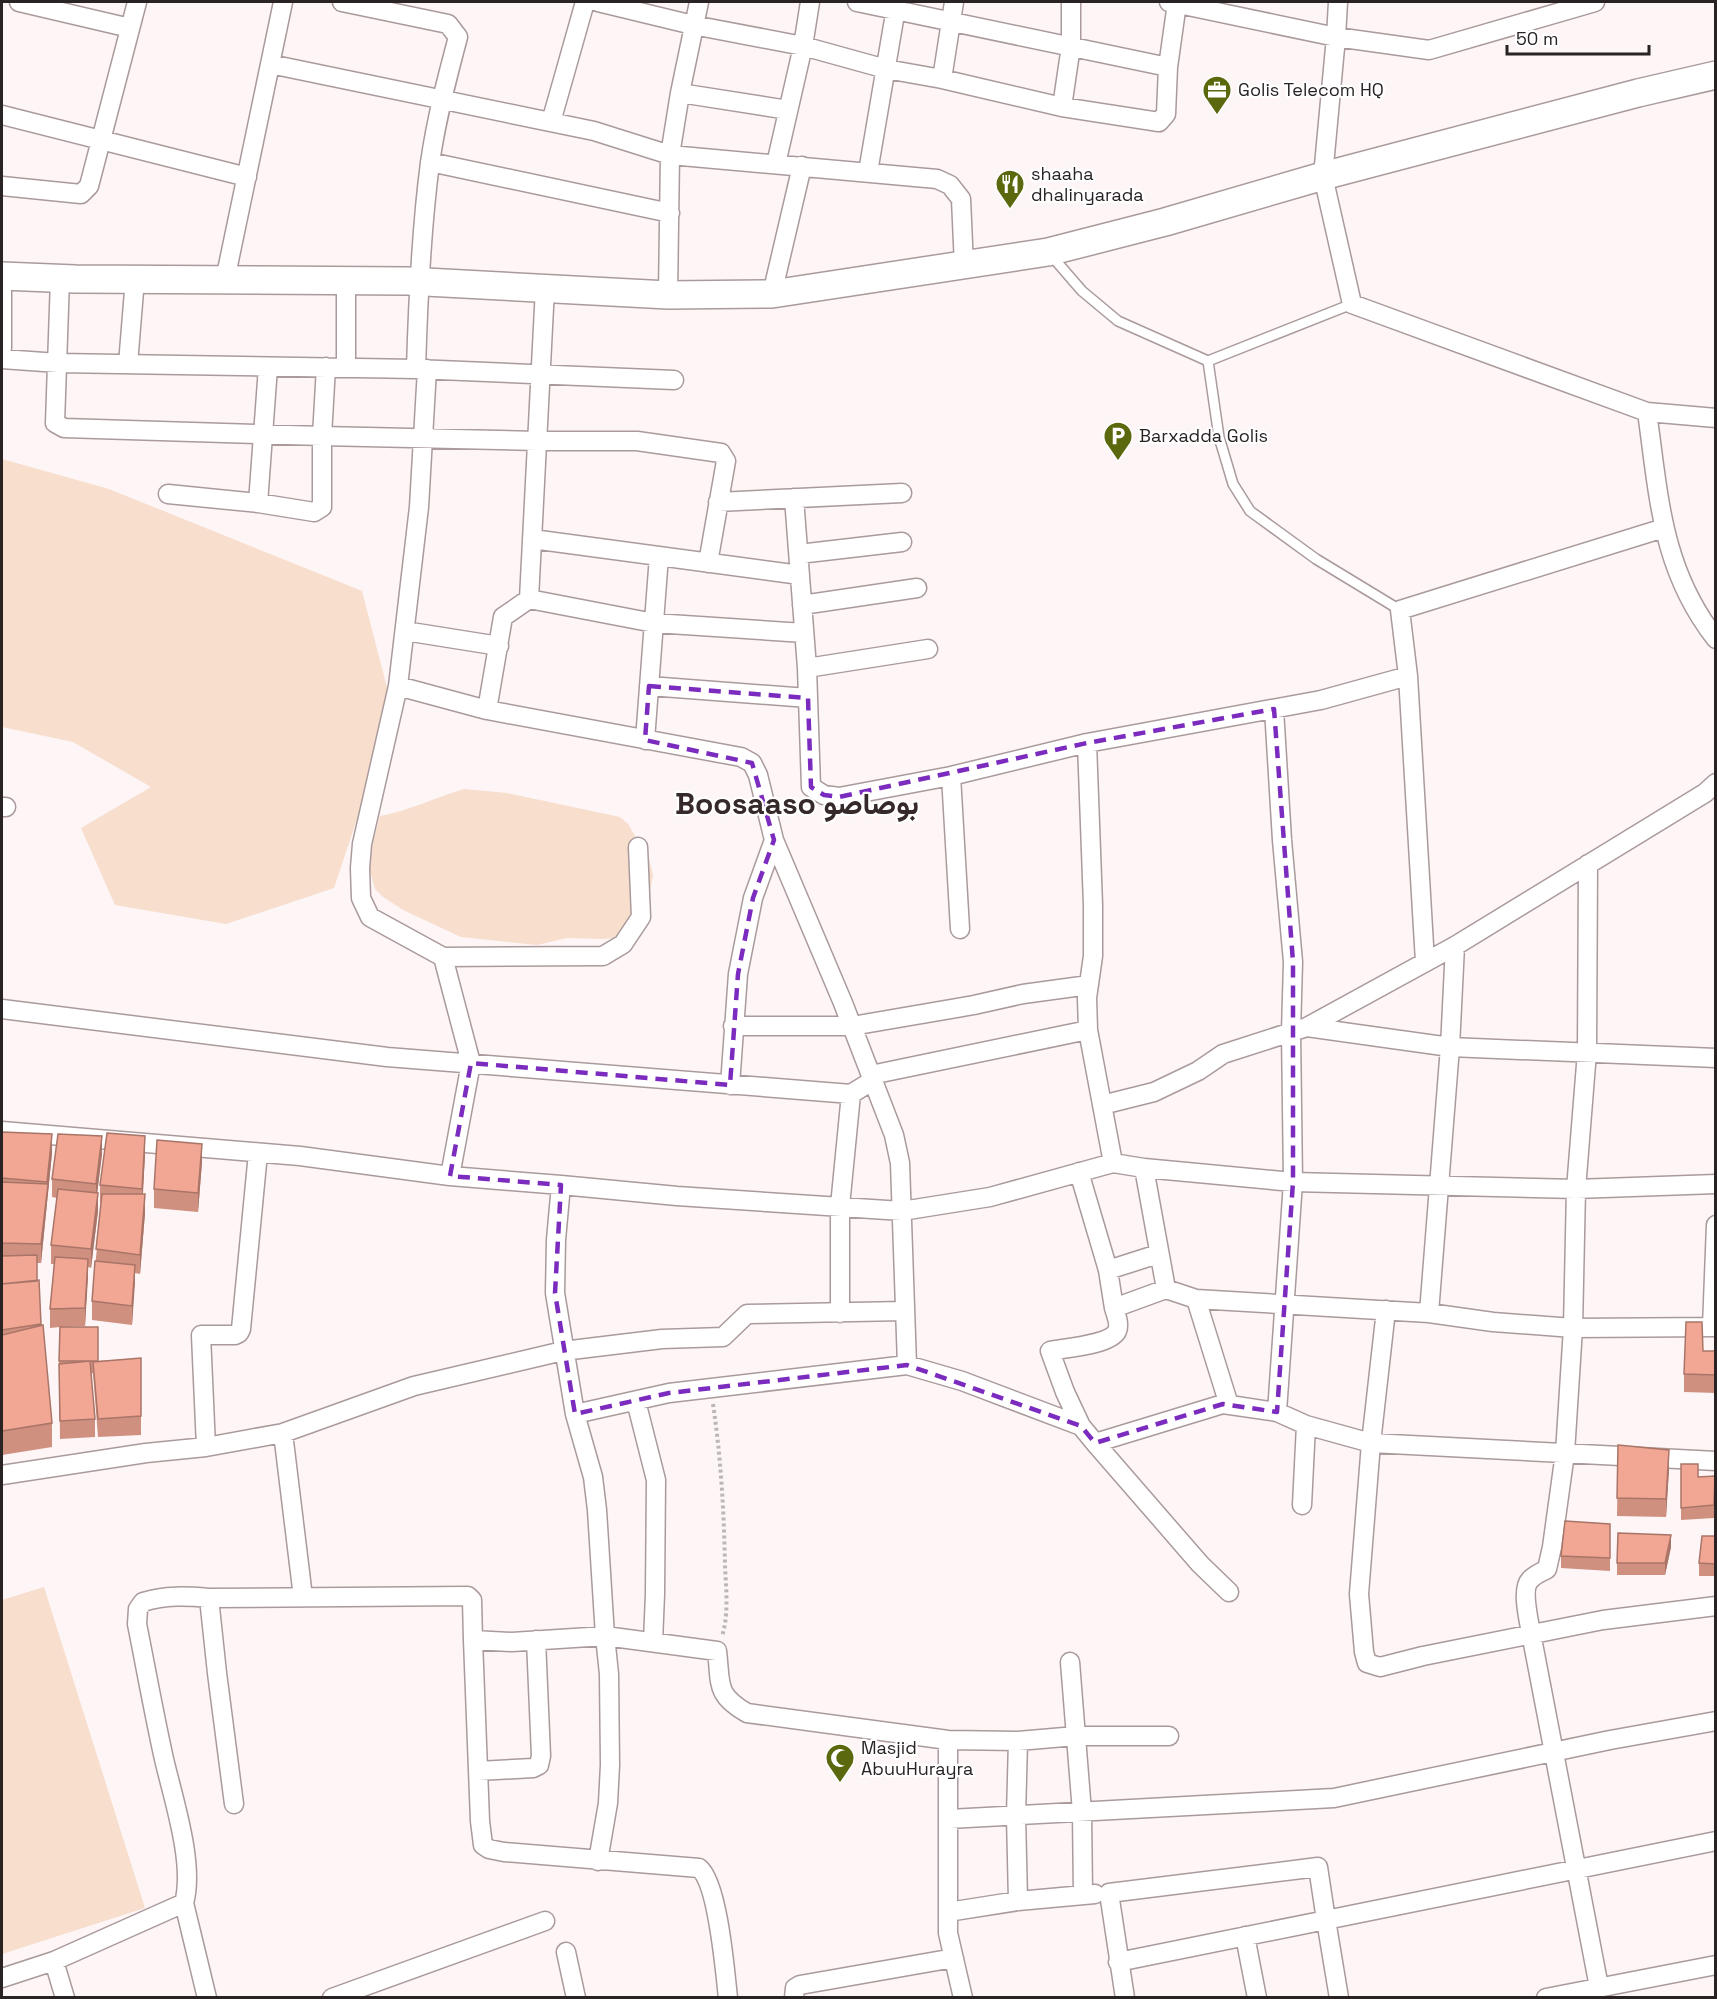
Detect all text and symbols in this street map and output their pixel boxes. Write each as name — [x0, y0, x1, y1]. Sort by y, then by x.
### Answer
scale bar — [1507, 18, 1650, 56]
text: 50 m — [1516, 27, 1558, 50]
office icon: Golis Telecom HQ — [1201, 74, 1233, 116]
place label: Golis Telecom HQ — [1238, 78, 1384, 101]
place label: shaaha dhalinyarada — [1031, 162, 1144, 206]
restaurant icon: shaaha dhalinyarada — [994, 168, 1026, 210]
parking icon: Barxadda Golis — [1102, 420, 1134, 462]
place label: Barxadda Golis — [1139, 424, 1268, 447]
district label: Boosaaso بوصاصو — [675, 784, 919, 823]
place label: Masjid AbuuHurayra — [861, 1736, 973, 1780]
mosque icon: Masjid AbuuHurayra — [824, 1742, 856, 1784]

